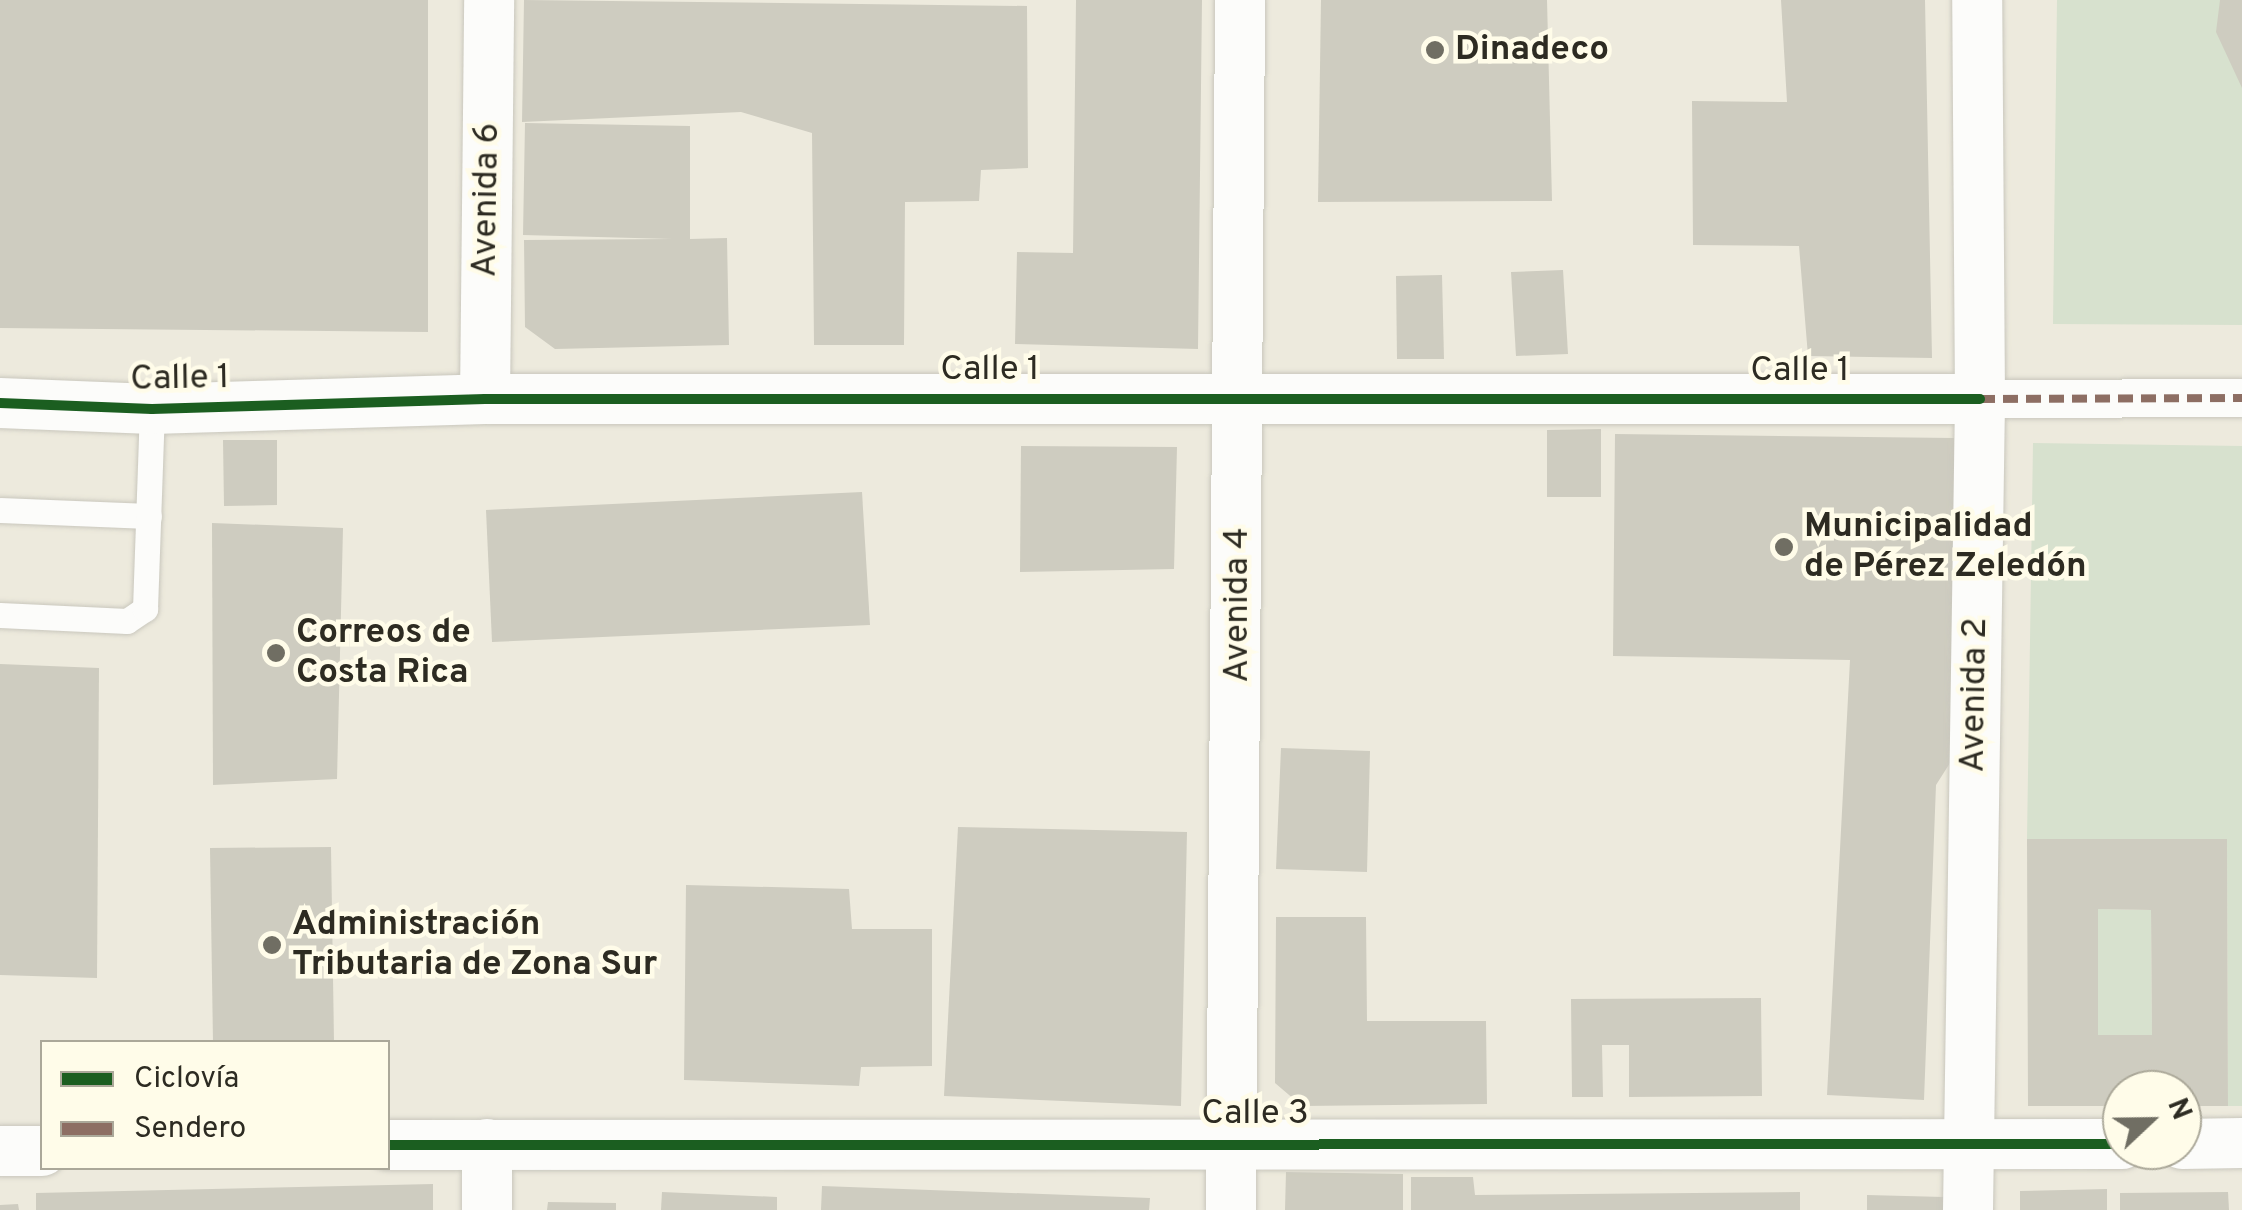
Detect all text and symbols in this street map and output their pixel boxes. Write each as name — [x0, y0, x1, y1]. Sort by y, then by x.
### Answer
place label: Dinadeco — [1455, 29, 1609, 71]
marker: Dinadeco — [1424, 39, 1446, 61]
street label: Avenida 6 — [465, 122, 509, 278]
street label: Calle 1 — [940, 349, 1040, 391]
street label: Calle 1 — [1750, 350, 1850, 392]
street label: Calle 1 — [130, 357, 230, 401]
place label: Municipalidad de Pérez Zeledón — [1804, 506, 2087, 588]
street label: Avenida 4 — [1217, 527, 1259, 683]
marker: Municipalidad de Pérez Zeledón — [1773, 536, 1795, 558]
place label: Correos de Costa Rica — [296, 612, 471, 694]
street label: Avenida 2 — [1953, 617, 1997, 773]
marker: Correos de Costa Rica — [265, 642, 287, 664]
place label: Administración Tributaria de Zona Sur — [292, 904, 657, 986]
marker: Administración Tributaria de Zona Sur — [261, 934, 283, 956]
legend — [40, 1040, 390, 1170]
text: Ciclovía — [134, 1061, 239, 1098]
north arrow — [2102, 1070, 2202, 1170]
street label: Calle 3 — [1201, 1093, 1309, 1135]
text: N — [2158, 1093, 2198, 1126]
text: Sendero — [134, 1111, 246, 1148]

